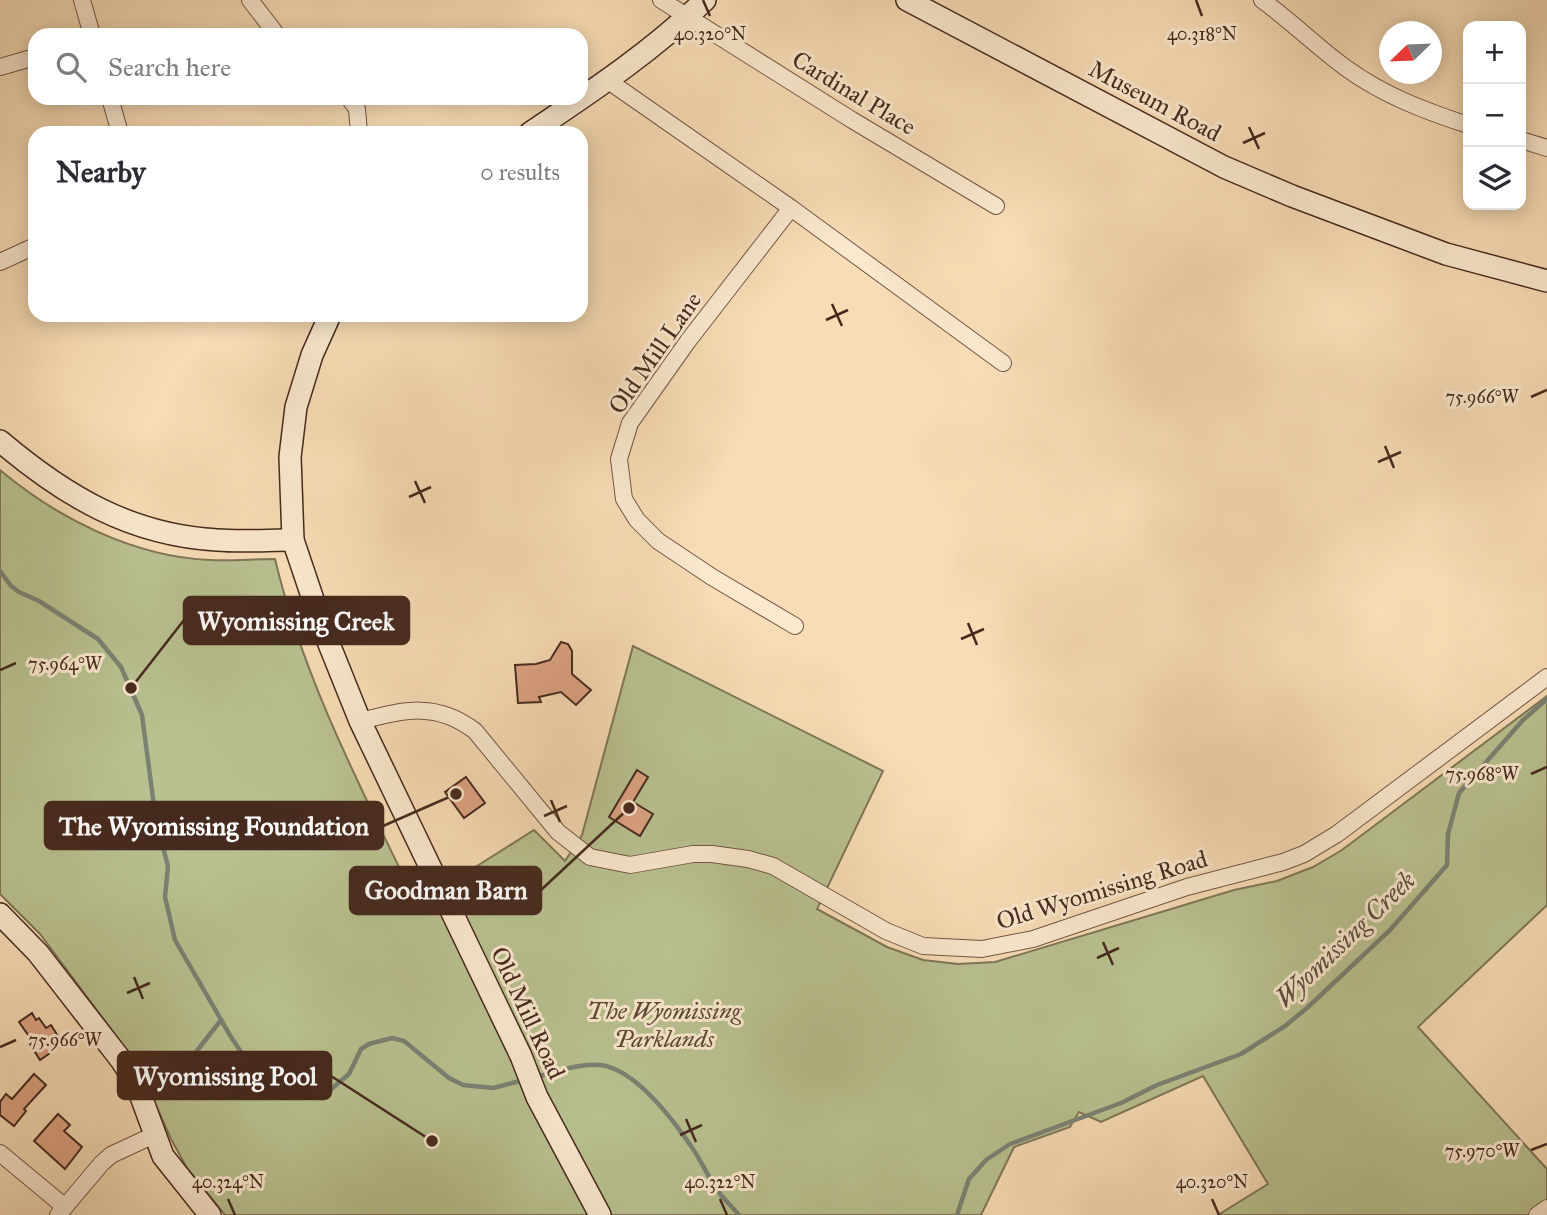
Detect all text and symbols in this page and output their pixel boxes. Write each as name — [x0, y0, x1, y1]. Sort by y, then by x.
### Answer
north arrow — [1379, 21, 1442, 84]
map controls — [1463, 21, 1526, 210]
button: + — [1463, 21, 1526, 84]
text: 40.320°N — [674, 23, 746, 45]
text: 40.318°N — [1167, 23, 1237, 45]
search box — [28, 28, 588, 105]
street label: Cardinal Place — [787, 44, 921, 142]
icon: search — [52, 48, 90, 86]
text: Search here — [108, 51, 231, 83]
street label: Museum Road — [1084, 54, 1226, 148]
button: − — [1463, 84, 1526, 147]
button: layers — [1463, 147, 1526, 210]
text: Nearby — [56, 154, 146, 190]
text: 0 results — [480, 158, 560, 186]
street label: Old Mill Lane — [602, 286, 708, 420]
text: 75.966°W — [1446, 386, 1519, 408]
callout: Wyomissing Creek — [184, 597, 409, 644]
text: Wyomissing Creek — [197, 605, 396, 638]
text: 75.964°W — [28, 653, 103, 675]
text: 75.968°W — [1445, 763, 1520, 785]
callout: The Wyomissing Foundation — [45, 802, 383, 849]
text: The Wyomissing Foundation — [58, 810, 369, 843]
street label: Old Wyomissing Road — [993, 844, 1211, 936]
water label: Wyomissing Creek — [1268, 864, 1422, 1014]
callout: Goodman Barn — [350, 867, 541, 914]
text: Goodman Barn — [364, 874, 528, 906]
street label: Old Mill Road — [484, 942, 572, 1084]
park label: The Wyomissing Parklands — [587, 996, 743, 1054]
text: 75.966°W — [29, 1029, 102, 1051]
callout: Wyomissing Pool — [118, 1052, 331, 1099]
text: Wyomissing Pool — [133, 1060, 318, 1093]
text: 75.970°W — [1445, 1140, 1520, 1162]
text: 40.324°N — [192, 1171, 264, 1193]
text: 40.322°N — [685, 1171, 755, 1193]
text: 40.320°N — [1176, 1171, 1248, 1193]

